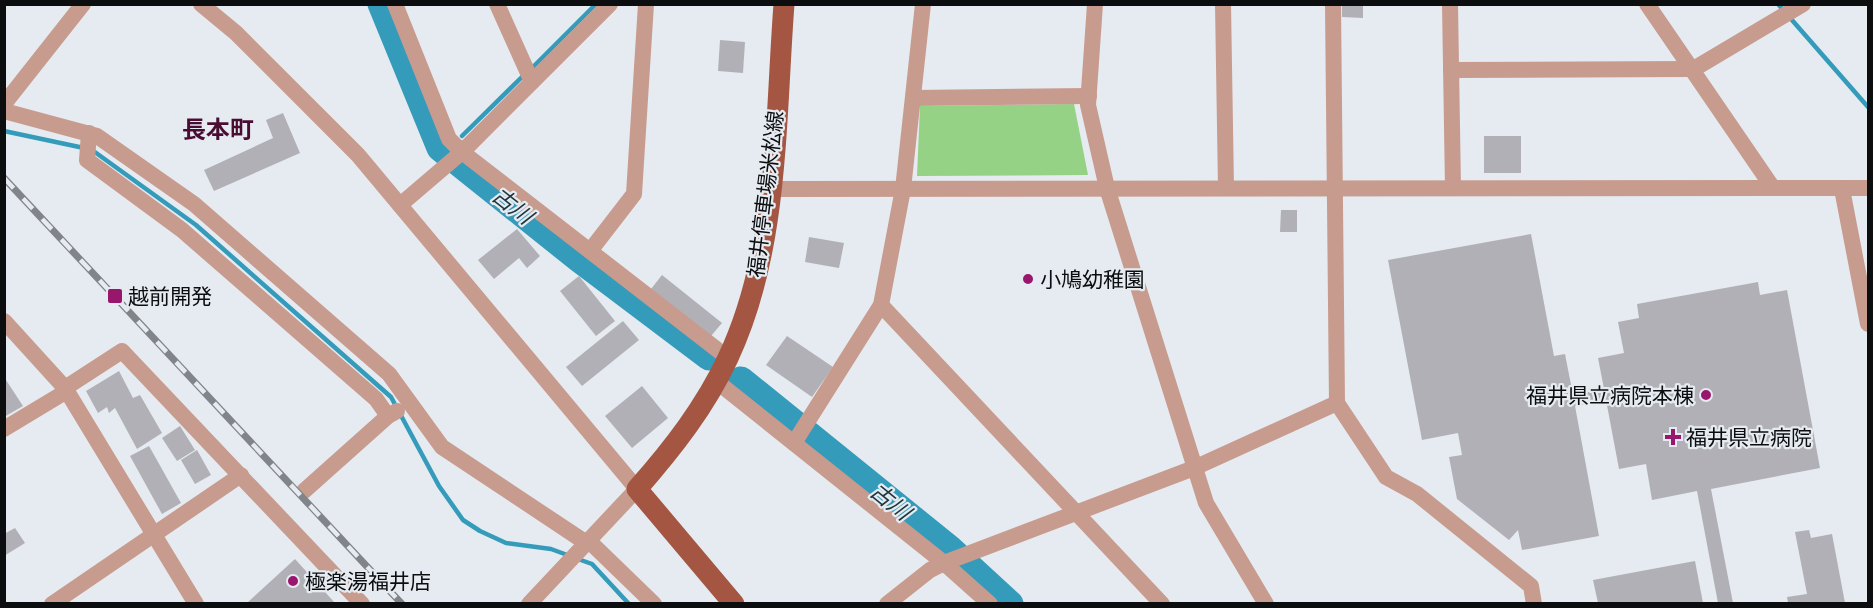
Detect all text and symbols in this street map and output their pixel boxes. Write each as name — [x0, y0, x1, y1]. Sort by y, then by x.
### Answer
street label: 福井停車場米松線 — [742, 109, 788, 279]
district label: 長本町 — [182, 114, 254, 143]
water label: 古川 — [487, 181, 540, 230]
place label: 小鳩幼稚園 — [1040, 266, 1145, 292]
marker: 小鳩幼稚園 — [1021, 272, 1035, 286]
place label: 越前開発 — [128, 283, 212, 309]
marker: 越前開発 — [106, 287, 124, 305]
place label: 福井県立病院本棟 — [1526, 382, 1694, 408]
marker: 福井県立病院本棟 — [1699, 388, 1713, 402]
place label: 福井県立病院 — [1686, 424, 1812, 450]
marker: 福井県立病院 — [1664, 428, 1682, 446]
water label: 古川 — [865, 477, 918, 527]
place label: 極楽湯福井店 — [305, 568, 431, 594]
marker: 極楽湯福井店 — [286, 574, 300, 588]

